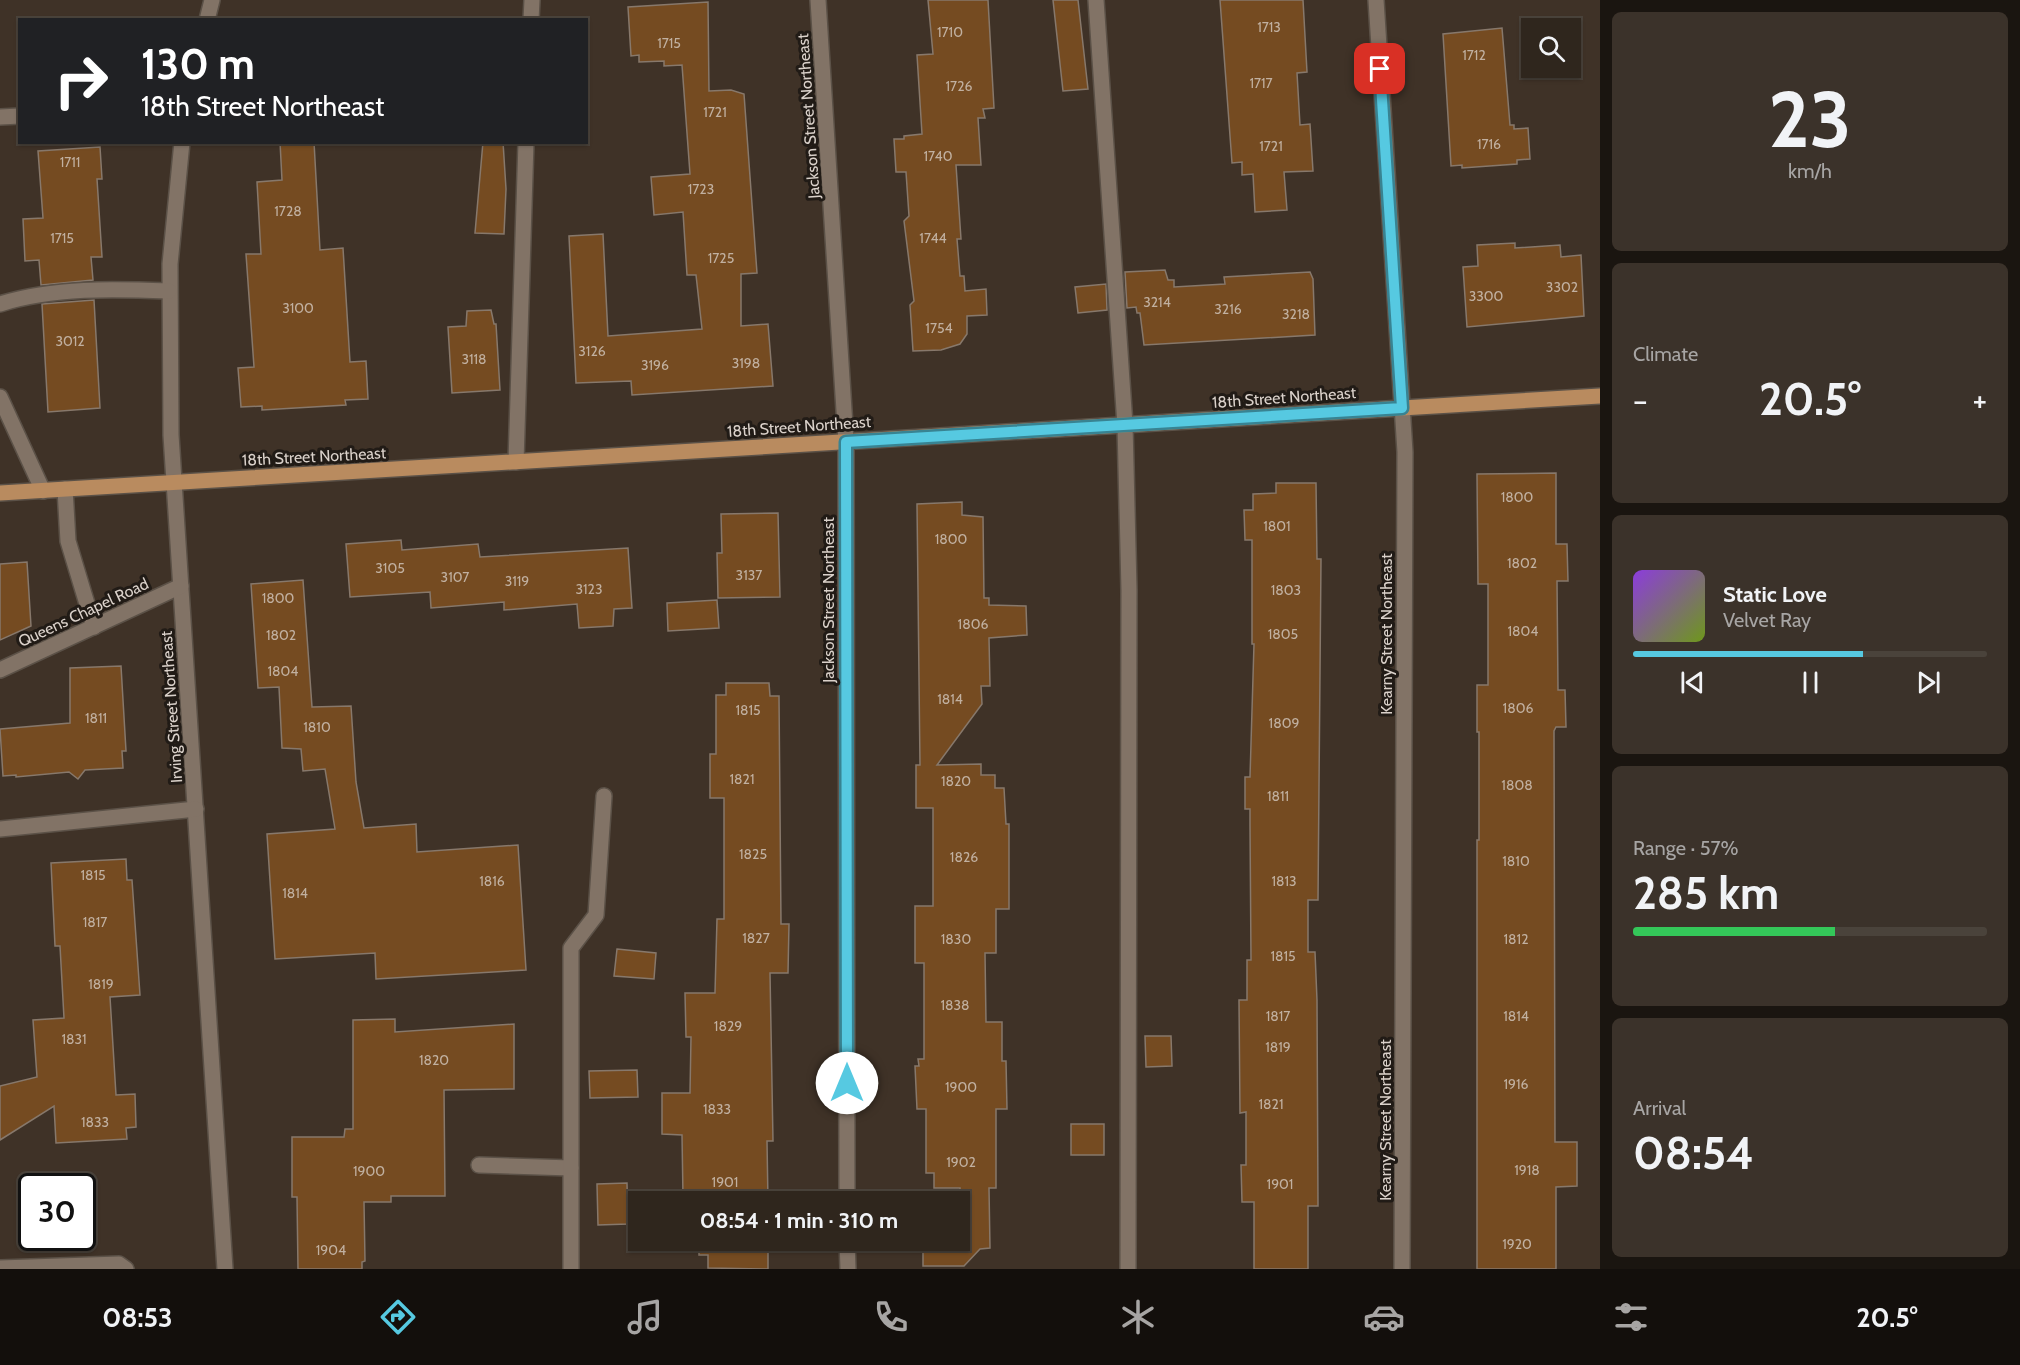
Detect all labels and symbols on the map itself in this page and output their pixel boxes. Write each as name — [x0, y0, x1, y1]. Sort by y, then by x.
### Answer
house number: 1713 — [1257, 18, 1281, 36]
house number: 1710 — [937, 23, 963, 41]
street label: Jackson Street Northeast — [793, 32, 824, 200]
house number: 1715 — [657, 34, 681, 52]
pin — [1354, 43, 1405, 94]
house number: 1712 — [1462, 46, 1486, 64]
house number: 1717 — [1249, 74, 1273, 92]
house number: 1726 — [946, 77, 972, 95]
house number: 1721 — [703, 103, 727, 121]
house number: 1716 — [1477, 135, 1501, 153]
house number: 1721 — [1259, 137, 1283, 155]
house number: 1740 — [924, 147, 953, 165]
house number: 1711 — [60, 153, 80, 171]
house number: 1723 — [688, 180, 714, 198]
house number: 1728 — [274, 202, 302, 220]
house number: 1715 — [50, 229, 74, 247]
house number: 1744 — [919, 229, 947, 247]
house number: 1725 — [708, 249, 734, 267]
house number: 3302 — [1546, 278, 1578, 296]
house number: 3300 — [1469, 287, 1504, 305]
house number: 3214 — [1143, 293, 1171, 311]
house number: 3100 — [282, 299, 314, 317]
house number: 3216 — [1214, 300, 1242, 318]
house number: 3218 — [1282, 305, 1310, 323]
house number: 1754 — [925, 319, 953, 337]
house number: 3012 — [55, 332, 85, 350]
house number: 3126 — [578, 342, 606, 360]
house number: 3118 — [461, 350, 487, 368]
house number: 3198 — [732, 354, 760, 372]
house number: 3196 — [641, 356, 669, 374]
street label: 18th Street Northeast — [1211, 383, 1357, 412]
street label: 18th Street Northeast — [726, 412, 872, 441]
street label: 18th Street Northeast — [242, 443, 387, 470]
house number: 1800 — [1501, 488, 1534, 506]
street label: Jackson Street Northeast — [819, 517, 838, 684]
house number: 1801 — [1263, 517, 1291, 535]
house number: 1800 — [935, 530, 968, 548]
street label: Kearny Street Northeast — [1377, 553, 1396, 715]
house number: 1802 — [1507, 554, 1537, 572]
house number: 3105 — [375, 559, 405, 577]
house number: 3137 — [736, 566, 762, 584]
house number: 3107 — [441, 568, 469, 586]
house number: 3119 — [505, 572, 529, 590]
street label: Queens Chapel Road — [15, 574, 151, 651]
house number: 3123 — [575, 580, 603, 598]
house number: 1803 — [1271, 581, 1301, 599]
house number: 1800 — [262, 589, 295, 607]
house number: 1806 — [958, 615, 988, 633]
house number: 1804 — [1508, 622, 1538, 640]
house number: 1805 — [1268, 625, 1298, 643]
house number: 1802 — [266, 626, 296, 644]
street label: Irving Street Northeast — [157, 630, 186, 784]
house number: 1804 — [268, 662, 298, 680]
house number: 1814 — [937, 690, 963, 708]
house number: 1806 — [1503, 699, 1533, 717]
house number: 1815 — [735, 701, 761, 719]
house number: 1811 — [85, 709, 107, 727]
house number: 1809 — [1269, 714, 1299, 732]
house number: 1810 — [303, 718, 331, 736]
house number: 1821 — [730, 770, 754, 788]
house number: 1820 — [941, 772, 971, 790]
house number: 1808 — [1501, 776, 1533, 794]
house number: 1811 — [1267, 787, 1289, 805]
house number: 1825 — [739, 845, 767, 863]
house number: 1826 — [950, 848, 978, 866]
house number: 1810 — [1502, 852, 1530, 870]
house number: 1815 — [80, 866, 106, 884]
house number: 1816 — [479, 872, 505, 890]
house number: 1813 — [1271, 872, 1297, 890]
house number: 1814 — [282, 884, 308, 902]
house number: 1817 — [83, 913, 107, 931]
house number: 1827 — [742, 929, 770, 947]
house number: 1830 — [941, 930, 971, 948]
house number: 1812 — [1504, 930, 1528, 948]
house number: 1815 — [1270, 947, 1296, 965]
house number: 1819 — [88, 975, 114, 993]
house number: 1838 — [940, 996, 970, 1014]
house number: 1817 — [1266, 1007, 1290, 1025]
house number: 1814 — [1503, 1007, 1529, 1025]
house number: 1829 — [714, 1017, 742, 1035]
house number: 1831 — [61, 1030, 87, 1048]
house number: 1819 — [1265, 1038, 1291, 1056]
street label: Kearny Street Northeast — [1376, 1039, 1395, 1201]
house number: 1820 — [419, 1051, 449, 1069]
position arrow — [815, 1051, 879, 1115]
house number: 1916 — [1503, 1075, 1529, 1093]
house number: 1900 — [945, 1078, 977, 1096]
house number: 1821 — [1259, 1095, 1283, 1113]
house number: 1833 — [703, 1100, 731, 1118]
house number: 1833 — [81, 1113, 109, 1131]
house number: 1902 — [946, 1153, 976, 1171]
house number: 1918 — [1514, 1161, 1540, 1179]
house number: 1900 — [353, 1162, 385, 1180]
speed limit sign: 30 — [18, 1173, 96, 1251]
house number: 1901 — [712, 1173, 738, 1191]
house number: 1901 — [1267, 1175, 1293, 1193]
house number: 1920 — [1502, 1235, 1532, 1253]
house number: 1904 — [316, 1241, 346, 1259]

